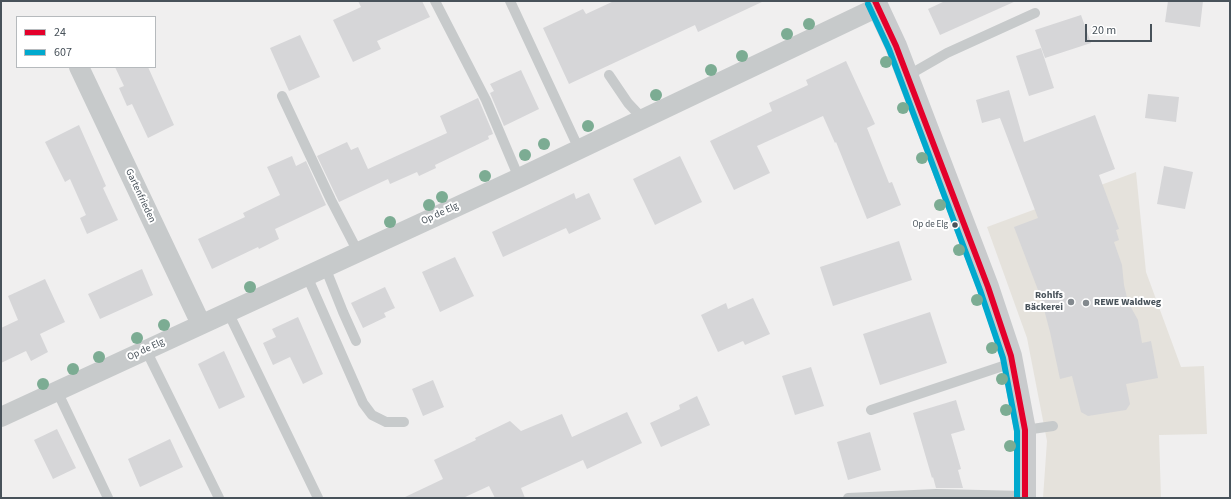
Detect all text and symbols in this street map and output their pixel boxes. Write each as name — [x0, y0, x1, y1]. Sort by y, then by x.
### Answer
legend — [16, 16, 156, 68]
scale bar — [1087, 16, 1154, 42]
text: 20 m — [1092, 22, 1116, 39]
text: 24 — [54, 24, 66, 41]
text: 607 — [54, 44, 72, 61]
street label: Gartenfrieden — [122, 167, 158, 225]
street label: Op de Elg — [420, 200, 460, 228]
place label: Op de Elg — [912, 220, 948, 230]
marker: Op de Elg — [950, 220, 960, 230]
place label: Rohlfs Bäckerei — [1025, 290, 1063, 314]
marker: Rohlfs Bäckerei — [1066, 297, 1076, 307]
place label: REWE Waldweg — [1094, 297, 1161, 309]
marker: REWE Waldweg — [1081, 298, 1091, 308]
street label: Op de Elg — [126, 336, 166, 364]

